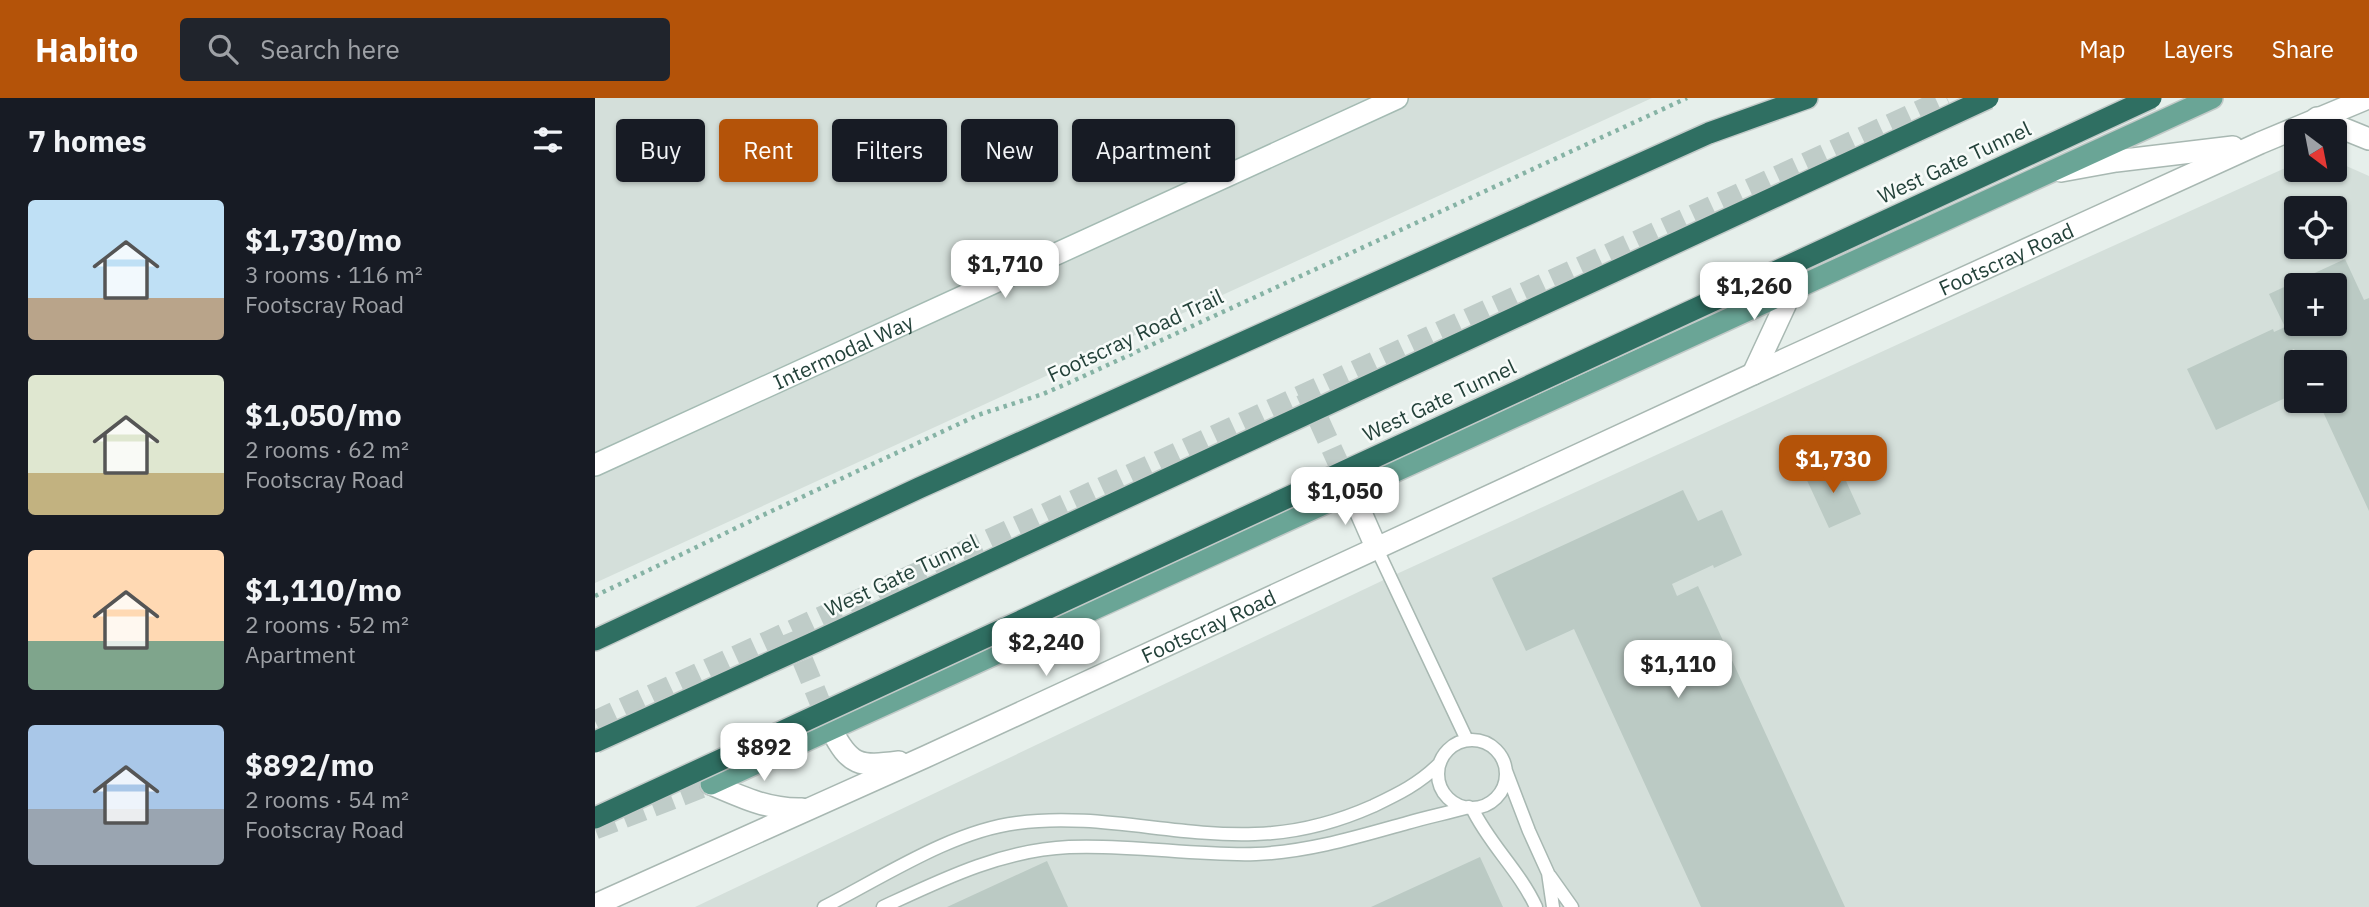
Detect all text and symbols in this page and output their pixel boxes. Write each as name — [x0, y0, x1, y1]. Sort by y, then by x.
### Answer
search box — [180, 18, 670, 81]
text: Habito — [35, 28, 138, 71]
icon: search — [204, 30, 242, 68]
text: Search here — [260, 32, 400, 66]
text: Map — [2079, 33, 2126, 65]
text: Layers — [2164, 33, 2234, 65]
text: Share — [2272, 33, 2334, 65]
street label: West Gate Tunnel — [1873, 114, 2035, 210]
chip: Buy — [616, 119, 705, 182]
chip: Rent — [719, 119, 818, 182]
chip: Filters — [832, 119, 947, 182]
chip: New — [961, 119, 1058, 182]
chip: Apartment — [1072, 119, 1235, 182]
north arrow — [2284, 119, 2347, 182]
map controls — [2284, 119, 2347, 413]
text: 7 homes — [28, 121, 147, 160]
icon: filters — [529, 121, 567, 159]
button: locate — [2284, 196, 2347, 259]
street label: Footscray Road — [1934, 216, 2078, 302]
text: $1,730/mo — [245, 220, 402, 259]
icon: home — [84, 228, 168, 312]
pin: $1,710 — [948, 240, 1062, 300]
text: $1,710 — [967, 248, 1043, 278]
text: 3 rooms · 116 m² — [245, 259, 423, 289]
pin: $1,260 — [1697, 262, 1811, 322]
text: $1,260 — [1716, 270, 1792, 300]
button: + — [2284, 273, 2347, 336]
street label: Footscray Road Trail — [1042, 282, 1228, 388]
text: Footscray Road — [245, 289, 404, 319]
street label: Intermodal Way — [769, 307, 918, 396]
button: − — [2284, 350, 2347, 413]
street label: West Gate Tunnel — [1358, 352, 1520, 448]
text: $1,050/mo — [245, 395, 402, 434]
icon: home — [84, 403, 168, 487]
text: 2 rooms · 62 m² — [245, 434, 409, 464]
pin: $1,730 — [1776, 436, 1890, 495]
text: $1,730 — [1795, 443, 1871, 473]
text: Footscray Road — [245, 464, 404, 494]
pin: $1,050 — [1288, 468, 1402, 527]
text: $1,050 — [1307, 475, 1383, 505]
street label: West Gate Tunnel — [820, 527, 982, 623]
text: $1,110/mo — [245, 570, 402, 609]
icon: home — [84, 578, 168, 662]
street label: Footscray Road — [1137, 583, 1280, 669]
text: 2 rooms · 52 m² — [245, 609, 409, 639]
pin: $2,240 — [989, 618, 1103, 678]
text: $2,240 — [1008, 626, 1084, 656]
text: Apartment — [245, 639, 356, 669]
pin: $1,110 — [1621, 640, 1735, 700]
text: $1,110 — [1640, 648, 1716, 678]
pin: $892 — [723, 724, 805, 783]
text: $892 — [736, 731, 792, 761]
text: $892/mo — [245, 745, 374, 784]
icon: home — [84, 753, 168, 837]
text: 2 rooms · 54 m² — [245, 784, 409, 814]
text: Footscray Road — [245, 814, 404, 844]

